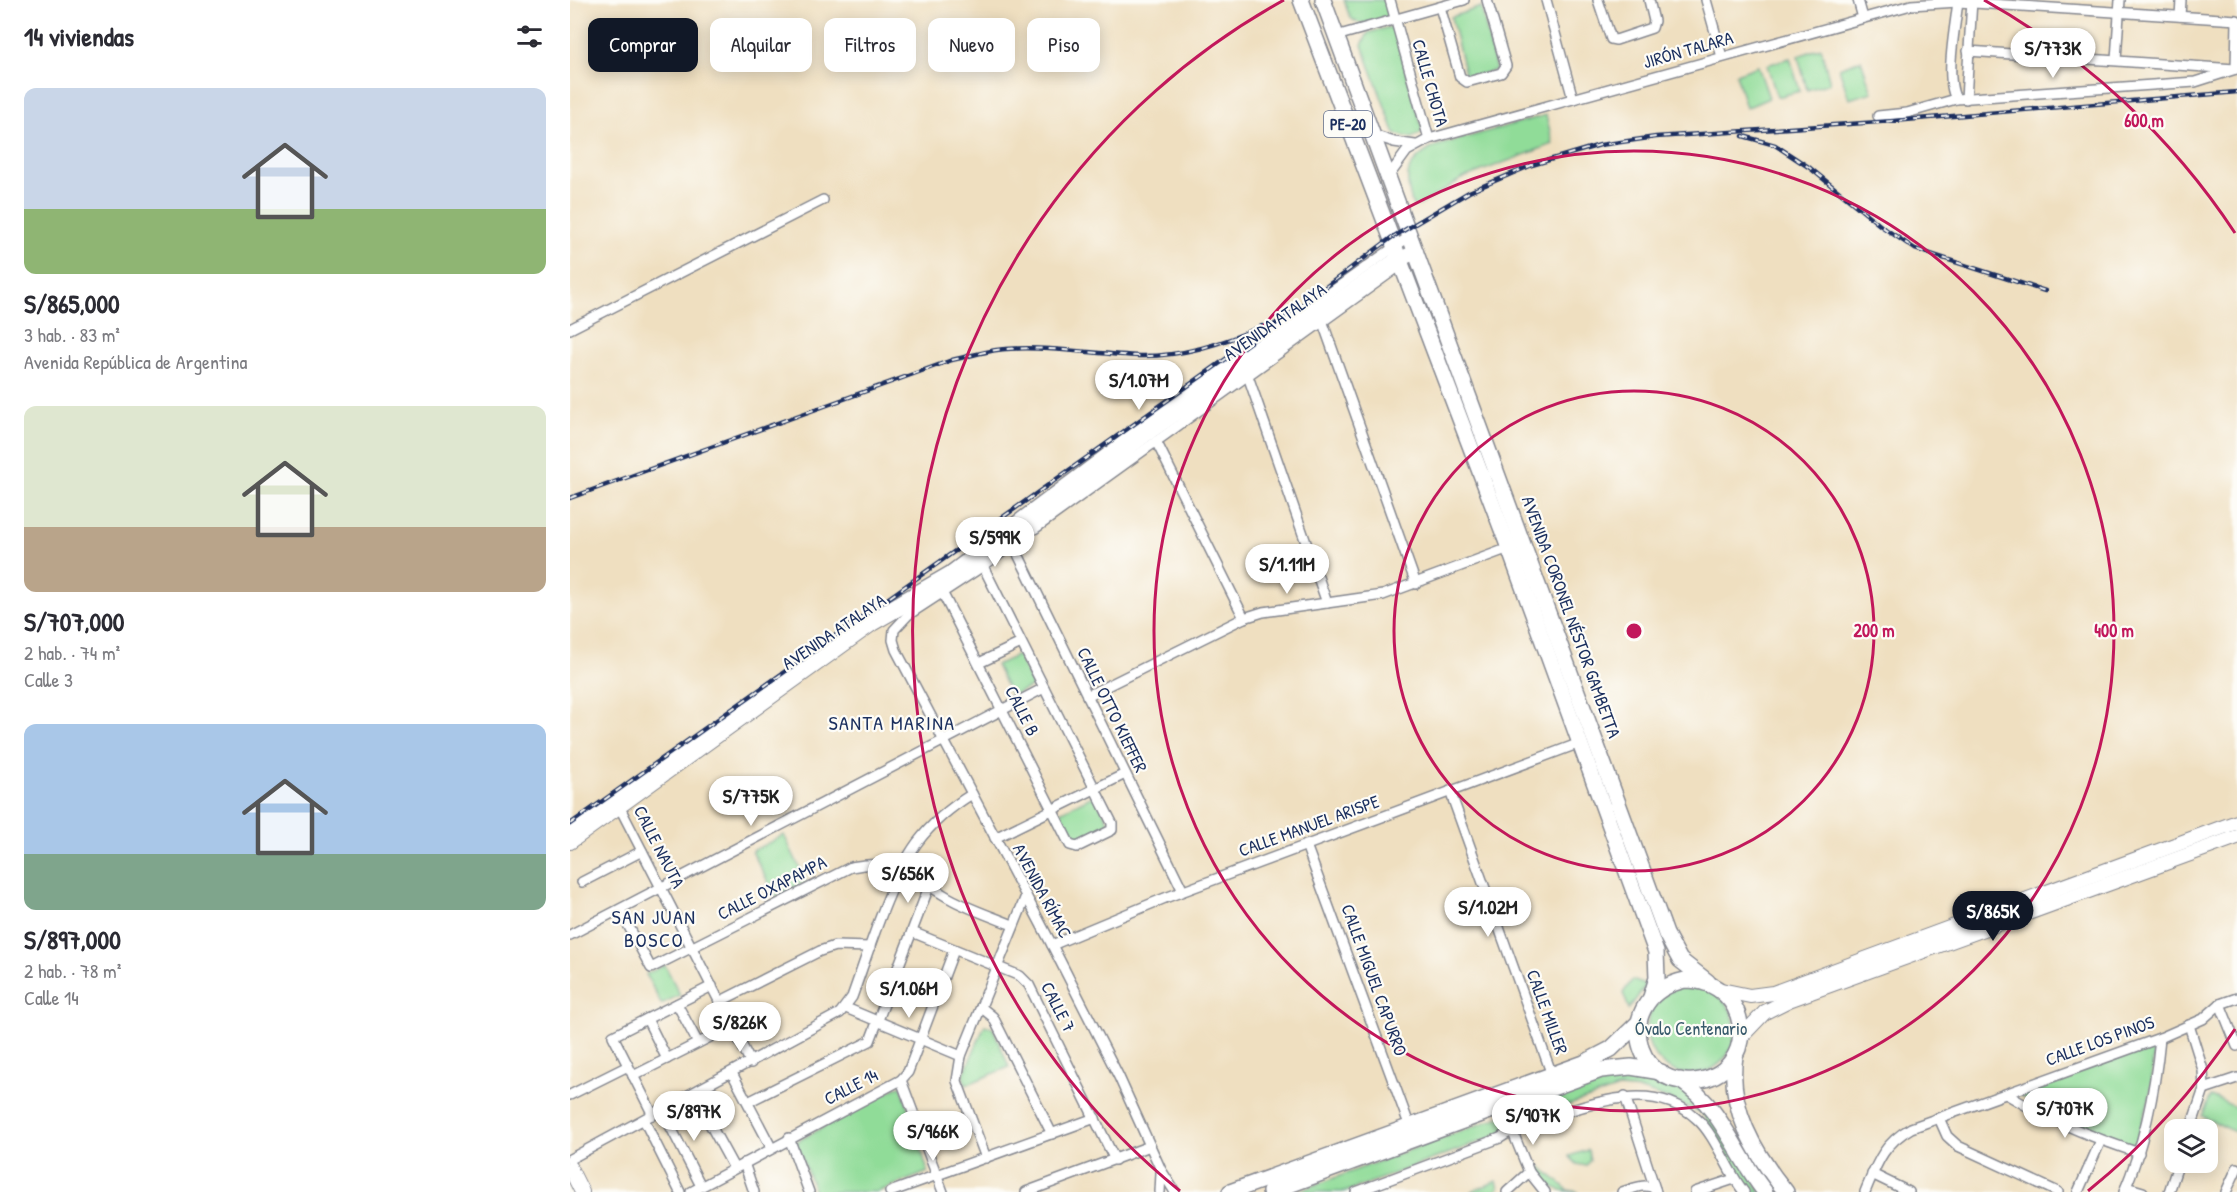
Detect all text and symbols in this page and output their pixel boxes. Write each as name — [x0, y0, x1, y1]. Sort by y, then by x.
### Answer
chip: Comprar — [588, 18, 698, 72]
chip: Alquilar — [710, 18, 812, 72]
chip: Filtros — [824, 18, 916, 72]
chip: Nuevo — [928, 18, 1015, 72]
chip: Piso — [1027, 18, 1100, 72]
text: 14 viviendas — [24, 19, 134, 54]
icon: filters — [513, 20, 546, 53]
street label: JIRÓN TALARA — [1640, 25, 1736, 74]
pin: S/773K — [2004, 28, 2102, 79]
text: S/773K — [2025, 34, 2081, 61]
street label: CALLE CHOTA — [1406, 36, 1455, 130]
text: 600 m — [2124, 108, 2164, 133]
road number: PE-20 — [1324, 111, 1372, 137]
icon: home — [231, 127, 339, 235]
street label: AVENIDA ATALAYA — [1218, 277, 1331, 366]
text: S/865,000 — [24, 286, 120, 321]
text: 3 hab. · 83 m² — [24, 321, 120, 348]
text: Avenida República de Argentina — [24, 348, 247, 375]
pin: S/1.07M — [1084, 360, 1194, 411]
text: S/1.07M — [1109, 366, 1169, 393]
icon: home — [231, 445, 339, 553]
street label: AVENIDA CORONEL NÉSTOR GAMBETTA — [1516, 492, 1627, 742]
pin: S/599K — [946, 517, 1044, 568]
text: S/599K — [969, 523, 1021, 550]
pin: S/1.11M — [1232, 544, 1342, 595]
text: S/1.11M — [1259, 550, 1315, 577]
street label: AVENIDA ATALAYA — [777, 587, 891, 676]
text: S/707,000 — [24, 604, 125, 639]
text: 200 m — [1854, 618, 1894, 643]
text: 400 m — [2094, 618, 2134, 643]
centre of rings — [1624, 621, 1644, 641]
text: 2 hab. · 74 m² — [24, 639, 120, 666]
street label: CALLE OTTO KIEFFER — [1071, 643, 1154, 777]
text: Calle 3 — [24, 666, 73, 693]
street label: CALLE B — [999, 681, 1046, 740]
district label: SANTA MARINA — [828, 709, 956, 736]
icon: home — [231, 763, 339, 871]
pin: S/775K — [702, 776, 800, 827]
text: S/775K — [723, 782, 779, 809]
street label: CALLE MANUEL ARISPE — [1235, 788, 1383, 863]
street label: CALLE NAUTA — [628, 801, 691, 893]
street label: AVENIDA RÍMAC — [1007, 839, 1078, 943]
street label: CALLE OXAPAMPA — [713, 849, 831, 926]
pin: S/656K — [859, 853, 957, 904]
text: S/656K — [882, 859, 934, 886]
pin: S/1.02M — [1433, 887, 1543, 938]
pin: S/865K — [1944, 891, 2042, 942]
text: S/1.02M — [1458, 893, 1518, 920]
text: S/865K — [1966, 897, 2020, 924]
street label: CALLE MIGUEL CAPURRO — [1335, 900, 1414, 1059]
district label: SAN JUAN BOSCO — [612, 903, 696, 953]
text: S/897,000 — [24, 922, 121, 957]
text: 2 hab. · 78 m² — [24, 957, 121, 984]
street label: CALLE MILLER — [1521, 966, 1574, 1058]
pin: S/1.06M — [854, 968, 964, 1019]
text: S/1.06M — [880, 974, 938, 1001]
street label: CALLE 7 — [1035, 977, 1082, 1036]
text: Calle 14 — [24, 984, 79, 1011]
pin: S/826K — [691, 1002, 789, 1053]
text: S/826K — [713, 1008, 767, 1035]
street label: CALLE LOS PINOS — [2042, 1009, 2158, 1072]
park label: Óvalo Centenario — [1635, 1016, 1747, 1041]
street label: CALLE 14 — [820, 1062, 882, 1111]
pin: S/707K — [2016, 1088, 2114, 1139]
pin: S/897K — [645, 1091, 743, 1142]
text: S/707K — [2037, 1094, 2093, 1121]
pin: S/907K — [1484, 1095, 1582, 1146]
text: S/897K — [667, 1097, 721, 1124]
text: S/907K — [1506, 1101, 1560, 1128]
pin: S/966K — [884, 1111, 982, 1162]
text: S/966K — [907, 1117, 959, 1144]
map controls — [2164, 1119, 2218, 1173]
button: layers — [2164, 1119, 2218, 1173]

